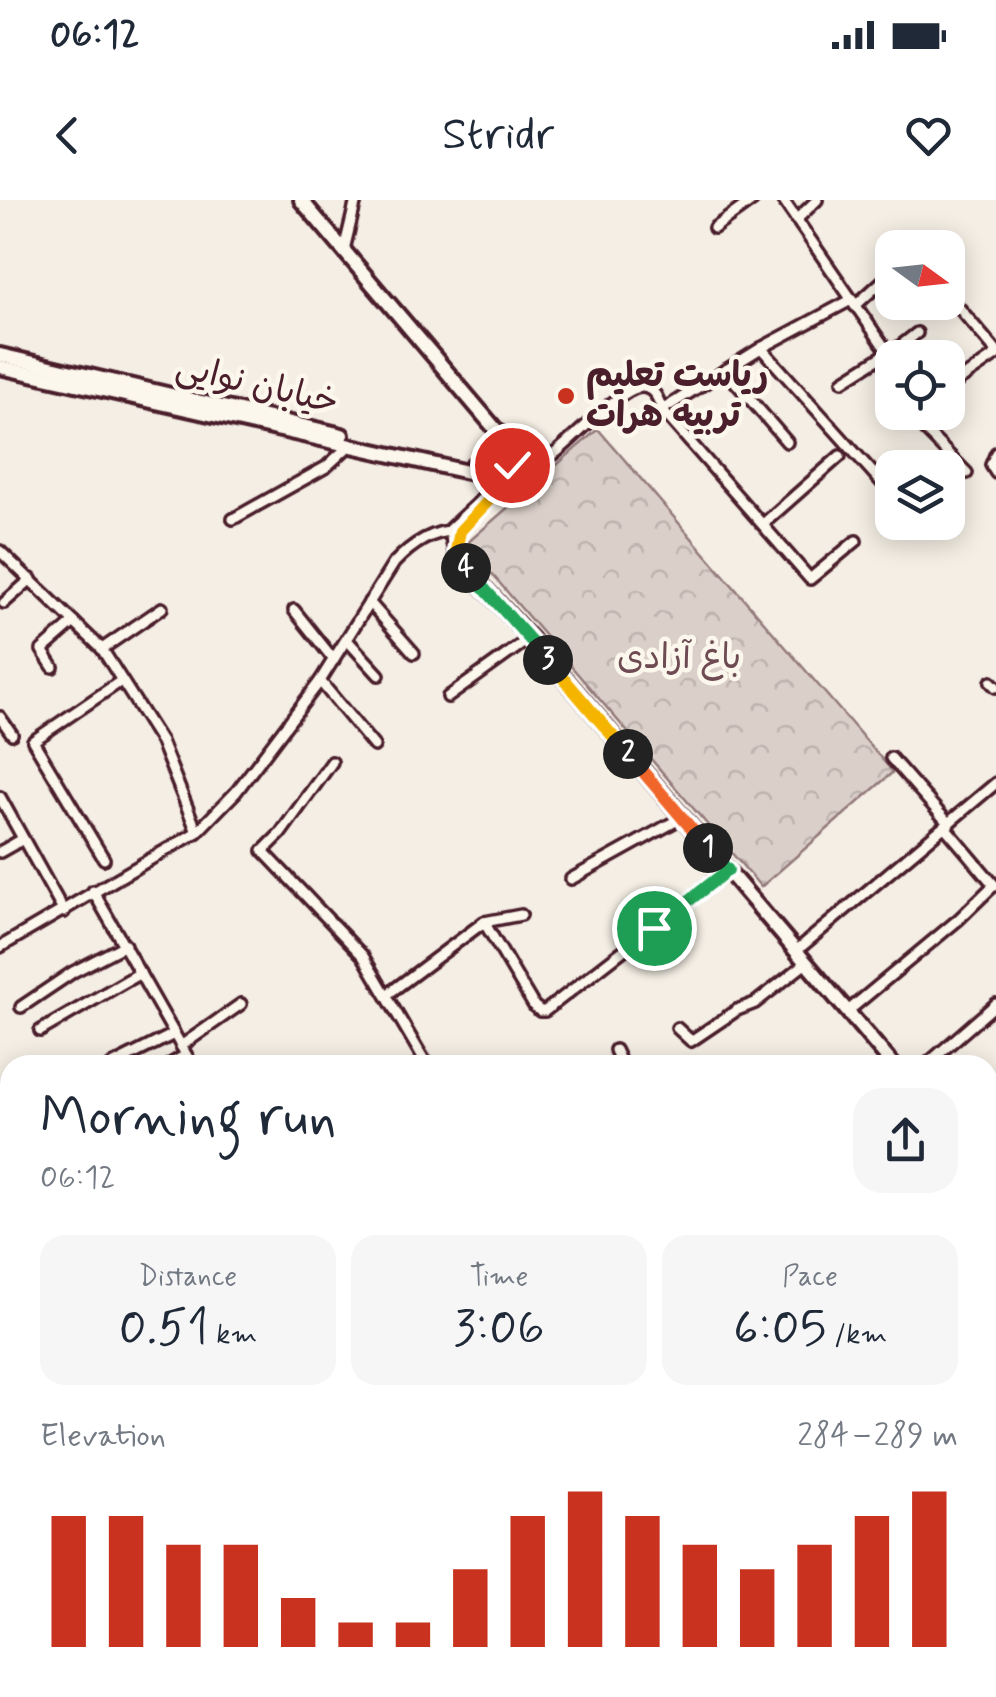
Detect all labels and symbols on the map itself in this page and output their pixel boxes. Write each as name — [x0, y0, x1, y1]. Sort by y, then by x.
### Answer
north arrow — [875, 230, 965, 320]
street label: خیابان نوایی — [171, 344, 343, 426]
place label: ریاست تعلیم تربیه هرات — [586, 353, 768, 439]
marker: ریاست تعلیم تربیه هرات — [555, 385, 577, 407]
pin — [470, 423, 555, 508]
pin: 4 — [441, 543, 491, 593]
pin: 3 — [523, 635, 573, 685]
park label: باغ آزادی — [617, 635, 741, 681]
pin: 2 — [603, 729, 653, 779]
pin: 1 — [683, 823, 733, 873]
pin — [612, 886, 697, 971]

